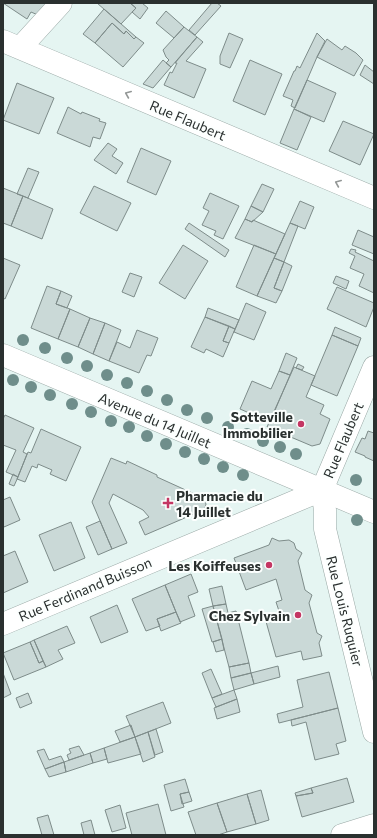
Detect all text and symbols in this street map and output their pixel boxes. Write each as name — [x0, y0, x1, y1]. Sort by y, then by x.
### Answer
one-way arrow — [125, 91, 133, 99]
street label: Rue Flaubert — [147, 96, 229, 144]
one-way arrow — [335, 180, 343, 188]
street label: Avenue du 14 Juillet — [96, 389, 214, 451]
street label: Rue Flaubert — [319, 399, 367, 481]
place label: Sotteville Immobilier — [223, 408, 293, 441]
marker: Sotteville Immobilier — [296, 419, 306, 429]
place label: Pharmacie du 14 Juillet — [176, 487, 263, 520]
marker: Pharmacie du 14 Juillet — [163, 498, 173, 508]
street label: Rue Ferdinand Buisson — [16, 553, 154, 625]
street label: Rue Louis Ruquier — [323, 554, 367, 669]
place label: Les Koiffeuses — [168, 557, 261, 574]
marker: Les Koiffeuses — [264, 560, 274, 570]
place label: Chez Sylvain — [209, 607, 290, 624]
marker: Chez Sylvain — [293, 610, 303, 620]

